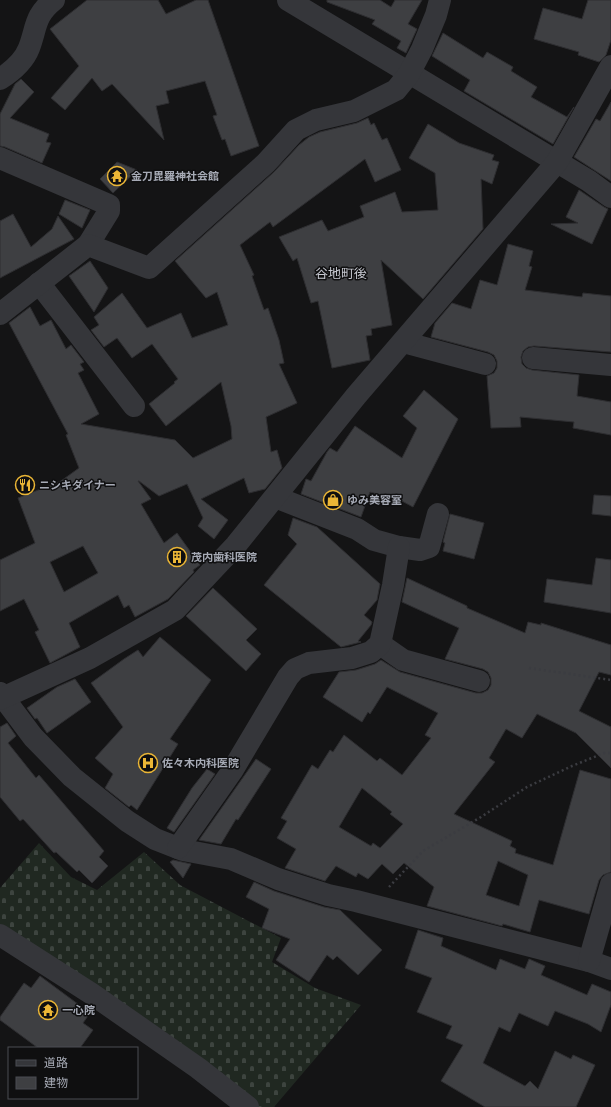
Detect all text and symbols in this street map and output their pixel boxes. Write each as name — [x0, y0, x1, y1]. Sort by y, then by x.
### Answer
temple icon: 金刀毘羅神社会館 — [106, 165, 128, 187]
place label: 金刀毘羅神社会館 — [131, 168, 219, 184]
district label: 谷地町後 — [315, 264, 367, 283]
restaurant icon: ニシキダイナー — [14, 474, 36, 496]
place label: ニシキダイナー — [39, 477, 116, 493]
shop icon: ゆみ美容室 — [322, 489, 344, 511]
place label: ゆみ美容室 — [347, 492, 402, 508]
building icon: 茂内歯科医院 — [166, 546, 188, 568]
place label: 茂内歯科医院 — [191, 549, 257, 565]
hospital icon: 佐々木内科医院 — [137, 752, 159, 774]
place label: 佐々木内科医院 — [162, 755, 239, 771]
temple icon: 一心院 — [37, 999, 59, 1021]
place label: 一心院 — [62, 1002, 95, 1018]
legend — [8, 1047, 138, 1099]
text: 道路 — [44, 1054, 68, 1071]
text: 建物 — [44, 1074, 68, 1091]

